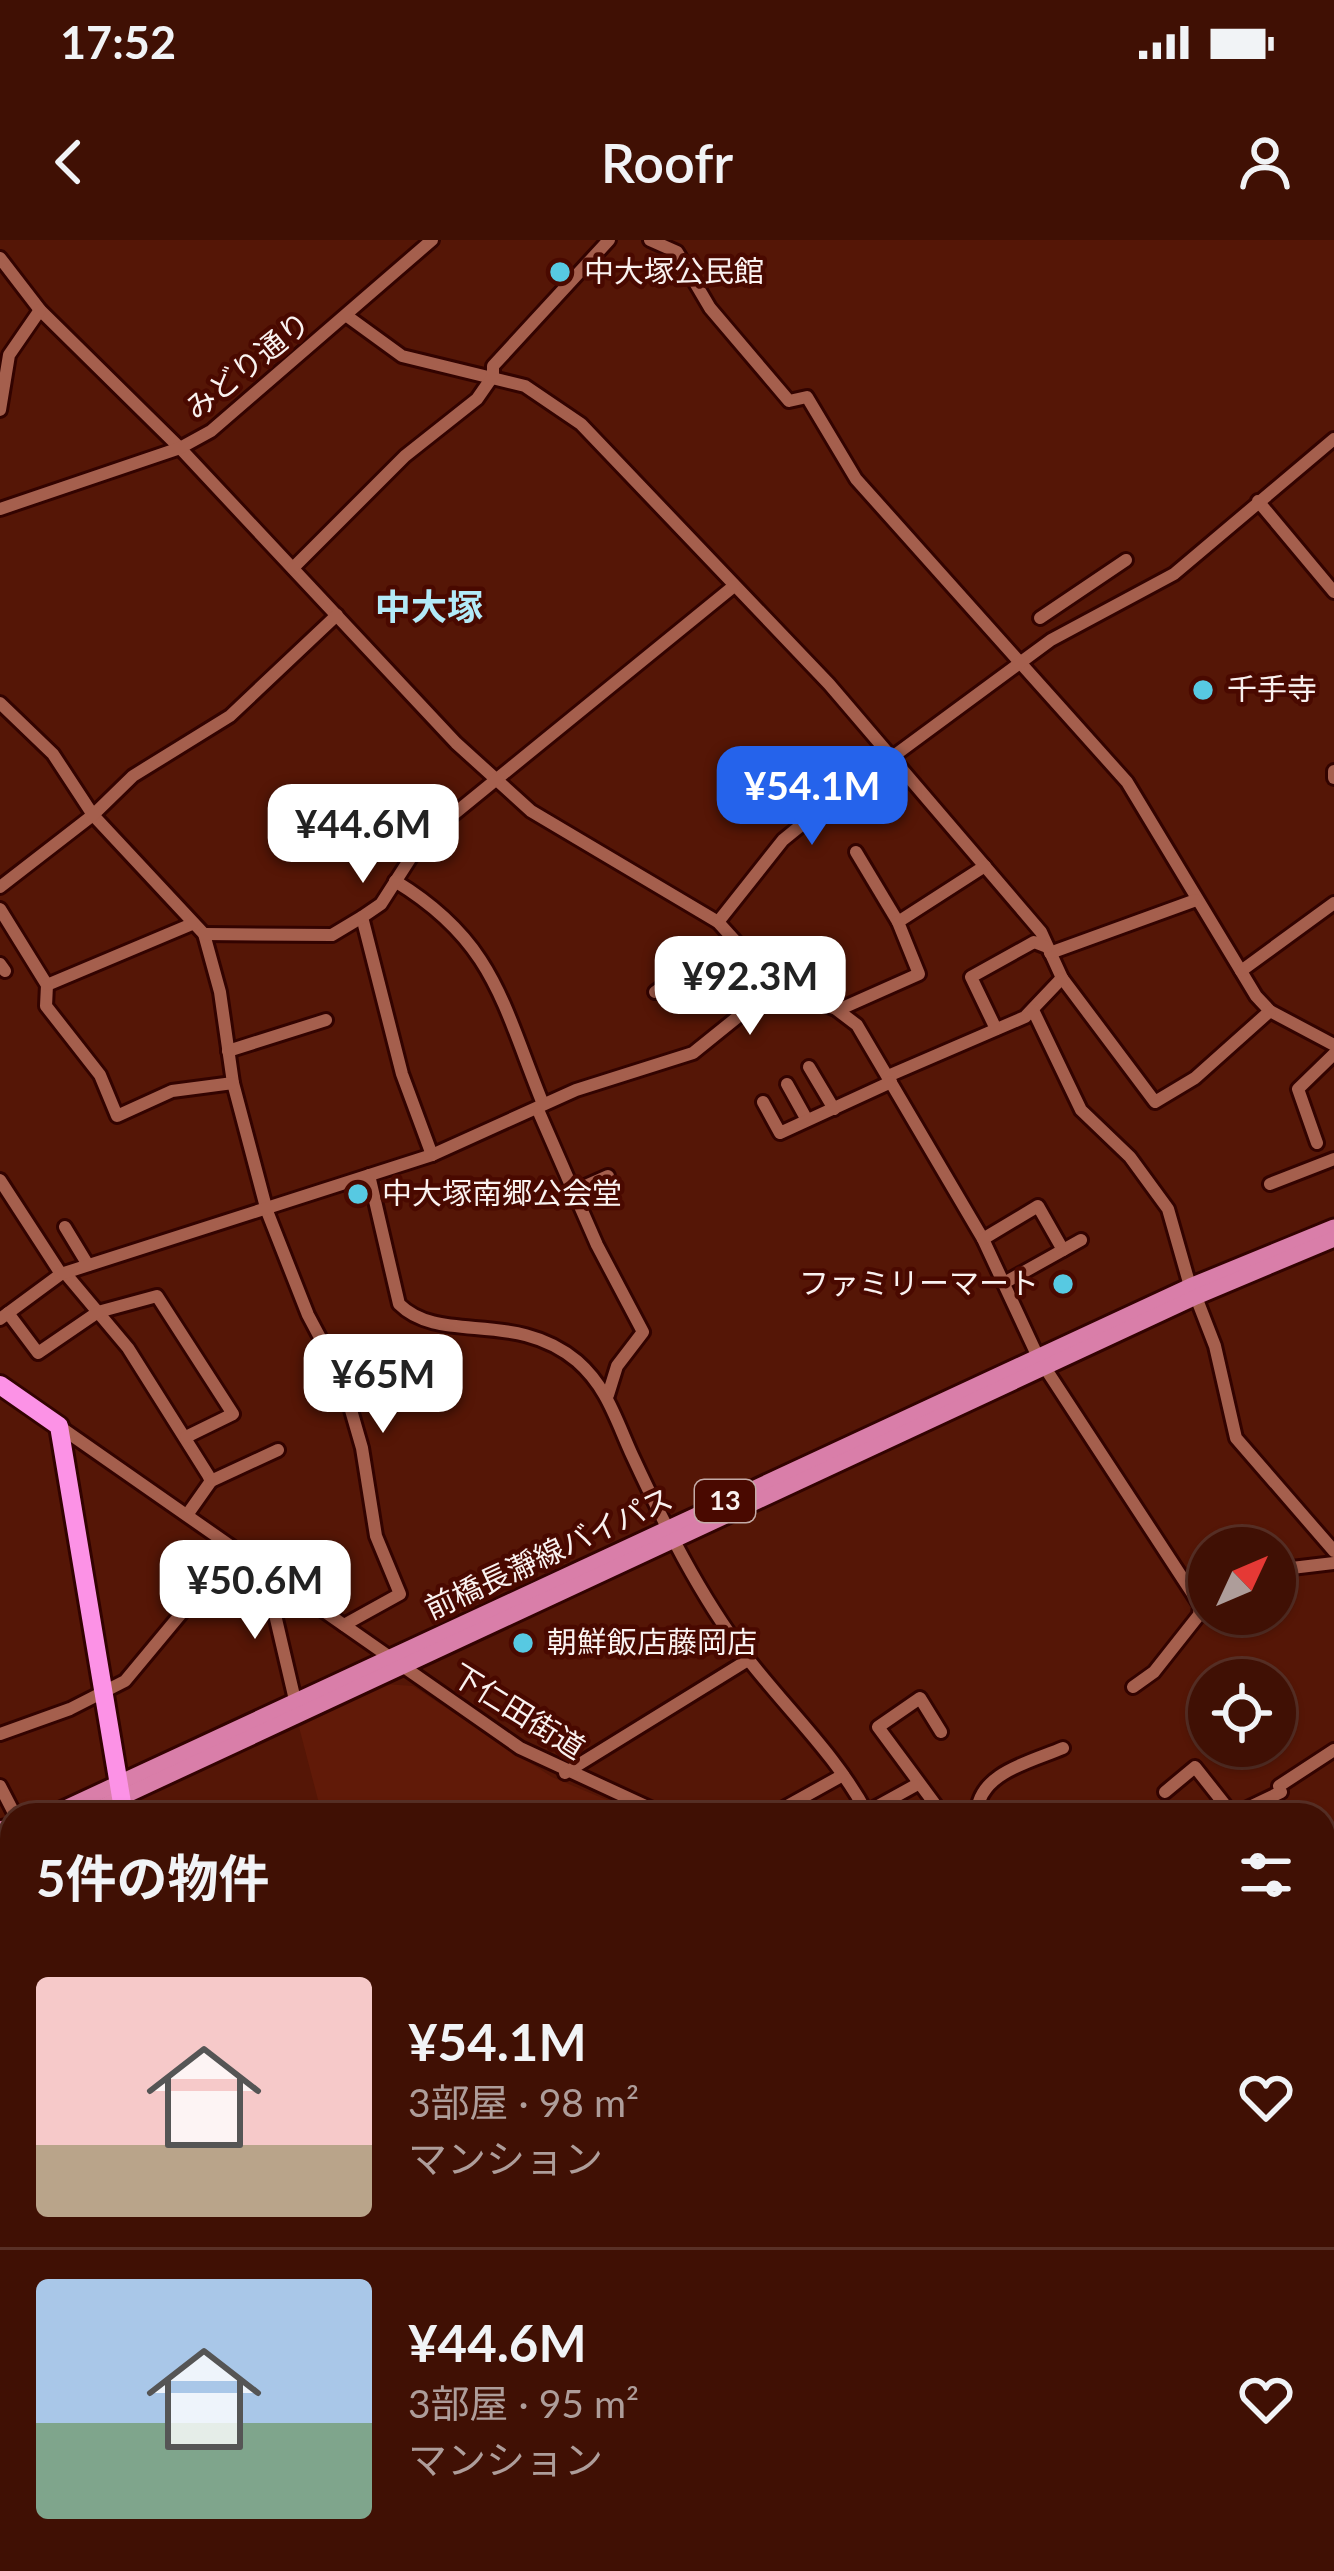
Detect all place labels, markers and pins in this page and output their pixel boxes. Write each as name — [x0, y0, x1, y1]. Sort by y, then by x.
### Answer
place label: 中大塚公民館 — [584, 252, 764, 288]
marker: 中大塚公民館 — [547, 259, 573, 285]
place label: 千手寺 — [1227, 670, 1317, 706]
marker: 千手寺 — [1190, 677, 1216, 703]
pin: ¥54.1M — [714, 746, 910, 848]
pin: ¥44.6M — [265, 784, 461, 886]
pin: ¥92.3M — [652, 936, 848, 1038]
place label: 中大塚南郷公会堂 — [382, 1174, 622, 1210]
marker: 中大塚南郷公会堂 — [345, 1181, 371, 1207]
place label: ファミリーマート — [799, 1264, 1039, 1300]
marker: ファミリーマート — [1050, 1271, 1076, 1297]
pin: ¥65M — [312, 1334, 454, 1436]
pin: ¥50.6M — [157, 1540, 353, 1642]
place label: 朝鮮飯店藤岡店 — [547, 1623, 757, 1659]
marker: 朝鮮飯店藤岡店 — [510, 1630, 536, 1656]

